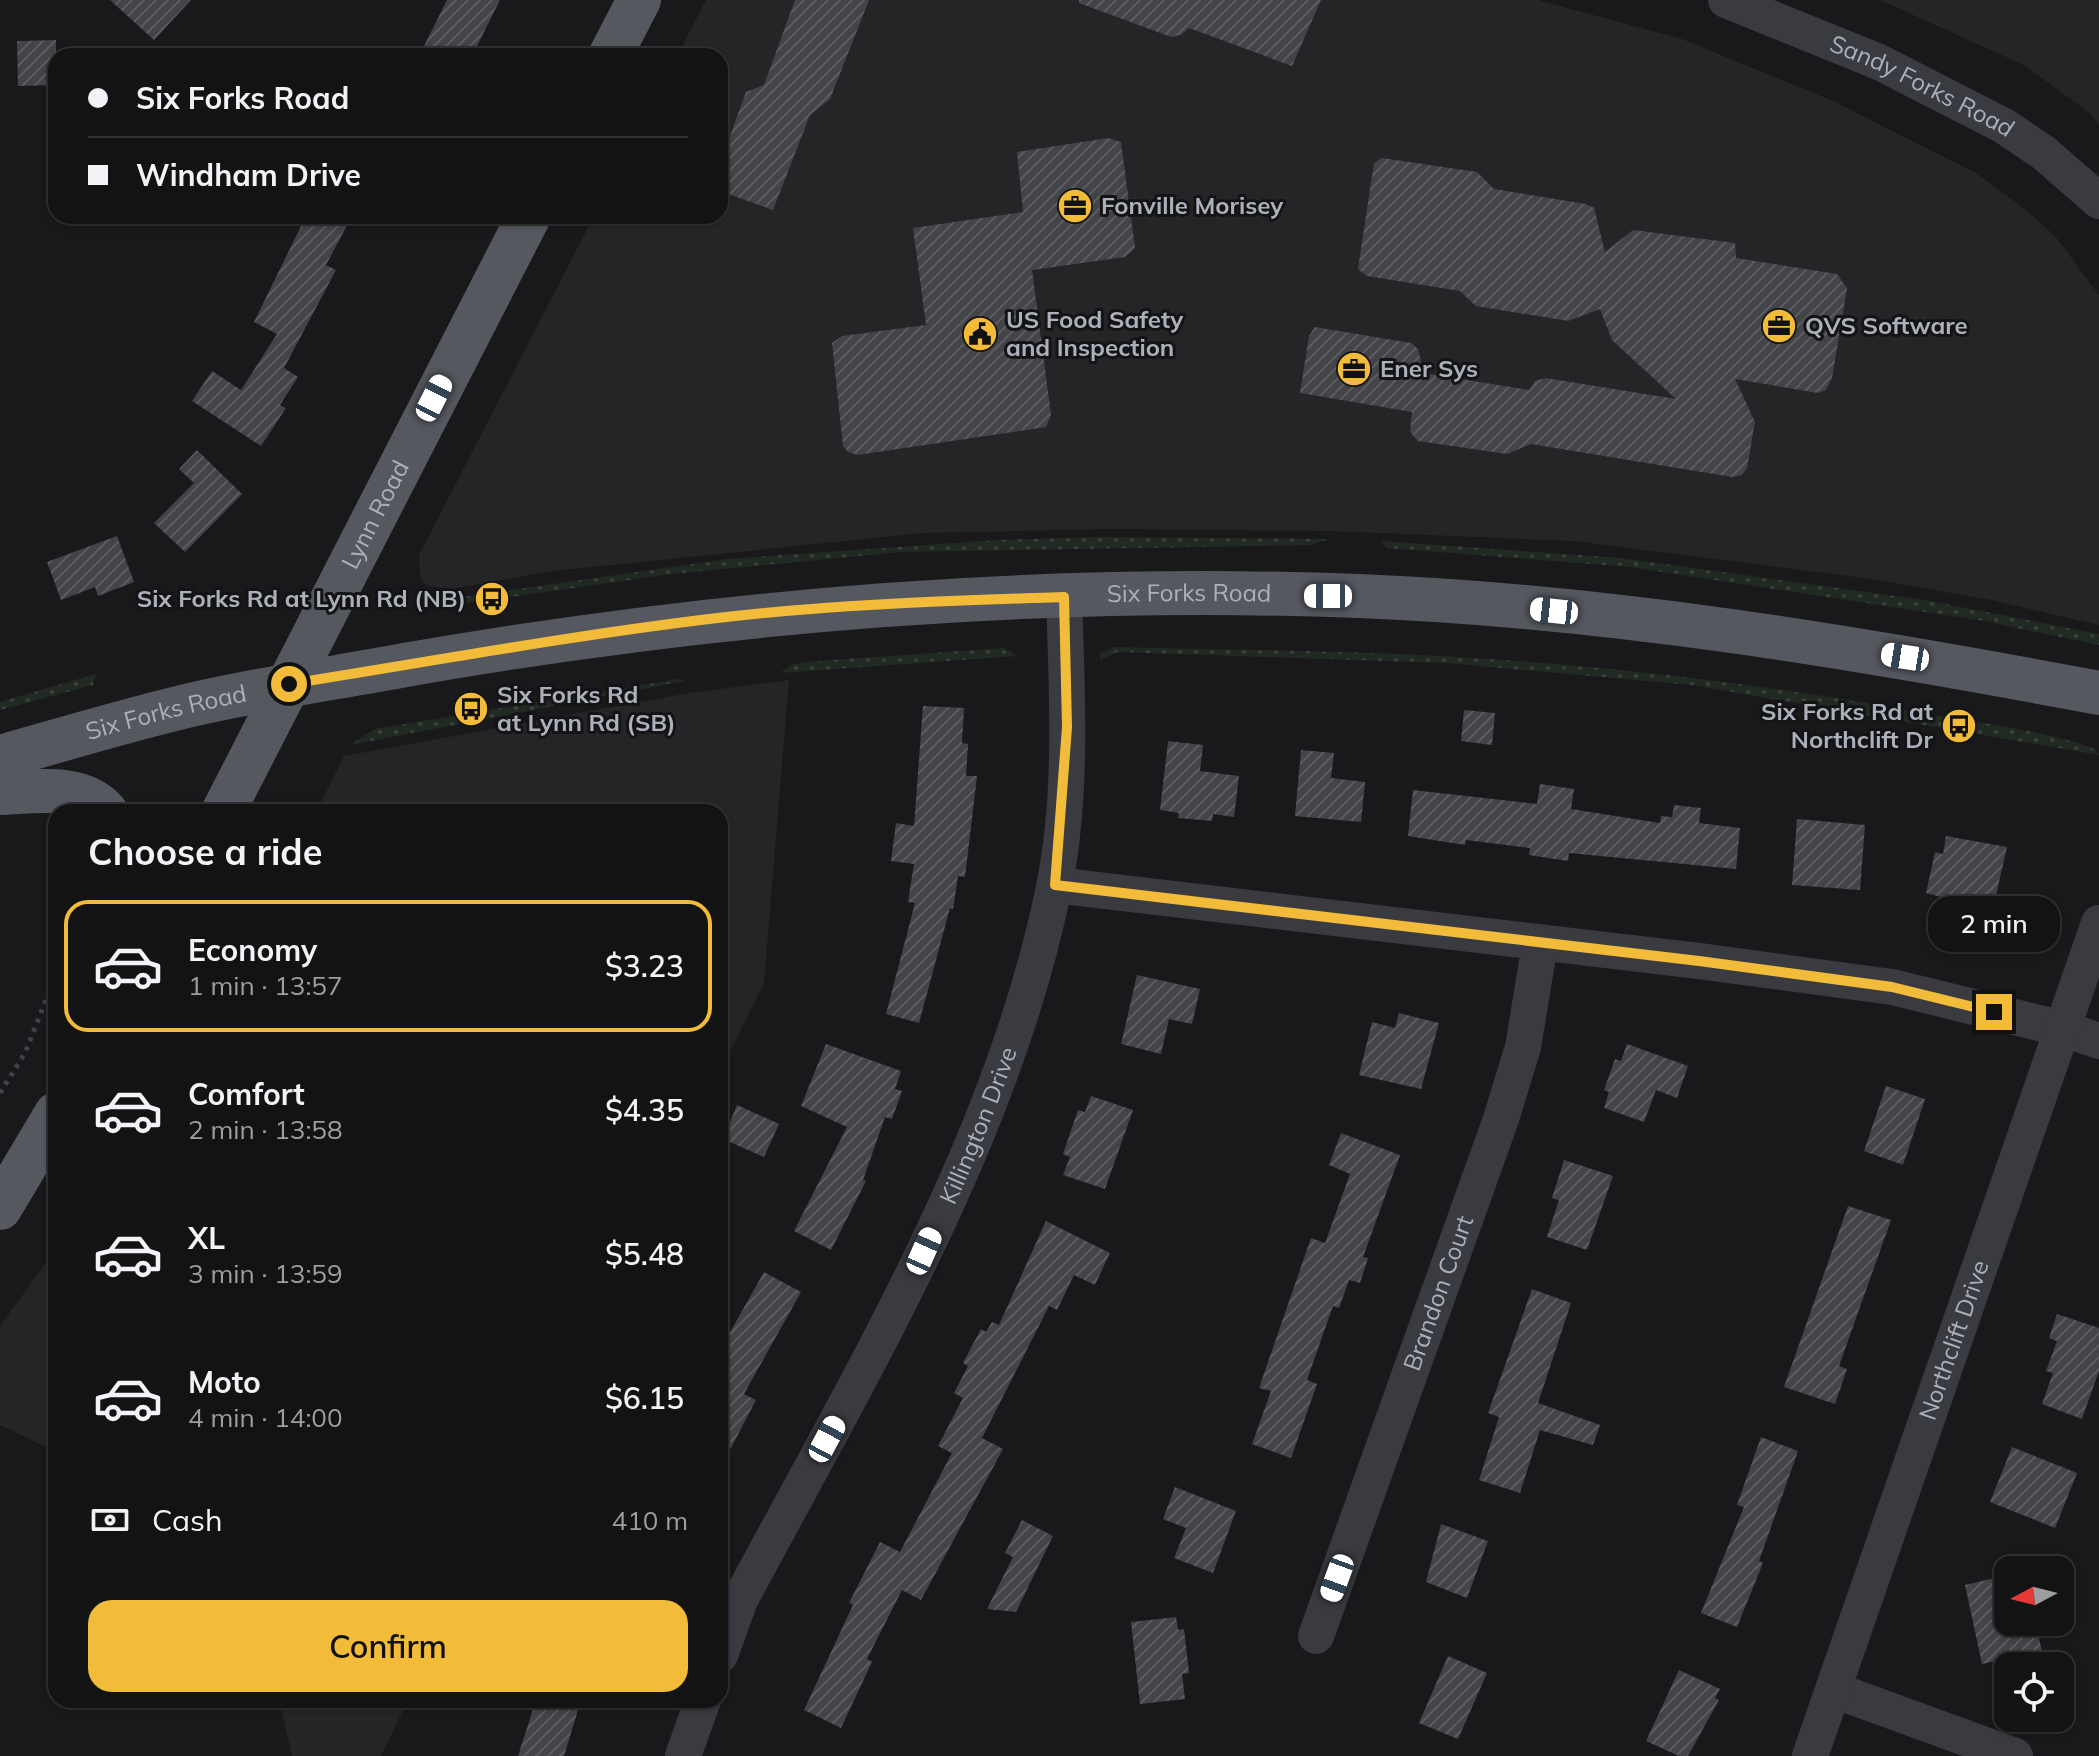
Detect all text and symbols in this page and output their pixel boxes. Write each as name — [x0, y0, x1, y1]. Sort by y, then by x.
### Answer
street label: Sandy Forks Road — [1826, 28, 2021, 143]
text: Six Forks Road — [136, 79, 349, 117]
text: Windham Drive — [136, 156, 361, 194]
office icon: Fonville Morisey — [1056, 187, 1094, 225]
place label: Fonville Morisey — [1101, 190, 1284, 220]
place label: US Food Safety and Inspection — [1006, 304, 1184, 362]
office icon: QVS Software — [1760, 307, 1798, 345]
place label: QVS Software — [1805, 310, 1968, 340]
public building icon: US Food Safety and Inspection — [961, 315, 999, 353]
office icon: Ener Sys — [1335, 350, 1373, 388]
place label: Ener Sys — [1380, 353, 1478, 383]
car — [412, 371, 456, 425]
street label: Lynn Road — [334, 455, 415, 574]
street label: Six Forks Road — [1107, 577, 1272, 608]
bus stop icon: Six Forks Rd at Lynn Rd (NB) — [473, 580, 511, 618]
place label: Six Forks Rd at Lynn Rd (NB) — [137, 583, 466, 613]
car — [1304, 584, 1352, 608]
car — [1529, 597, 1579, 625]
car — [1879, 641, 1931, 673]
route start — [271, 666, 307, 702]
street label: Six Forks Road — [82, 678, 249, 746]
place label: Six Forks Rd at Lynn Rd (SB) — [497, 679, 676, 737]
bus stop icon: Six Forks Rd at Lynn Rd (SB) — [452, 690, 490, 728]
place label: Six Forks Rd at Northclift Dr — [1761, 696, 1934, 754]
bus stop icon: Six Forks Rd at Northclift Dr — [1940, 707, 1978, 745]
text: Choose a ride — [88, 829, 322, 874]
callout: 2 min — [1928, 896, 2060, 952]
text: 2 min — [1960, 907, 2028, 940]
icon: car — [92, 930, 164, 1002]
text: Economy — [188, 931, 317, 969]
text: $3.23 — [605, 947, 684, 985]
text: 1 min · 13:57 — [188, 969, 343, 1002]
route end — [1976, 994, 2012, 1030]
street label: Killington Drive — [932, 1043, 1023, 1209]
icon: car — [92, 1074, 164, 1146]
text: Comfort — [188, 1075, 305, 1113]
text: $4.35 — [605, 1091, 684, 1129]
text: 2 min · 13:58 — [188, 1113, 343, 1146]
street label: Brandon Court — [1396, 1211, 1479, 1375]
icon: car — [92, 1218, 164, 1290]
text: XL — [188, 1219, 225, 1257]
car — [903, 1224, 945, 1278]
text: $5.48 — [605, 1235, 684, 1273]
street label: Northclift Drive — [1912, 1256, 1995, 1424]
text: 3 min · 13:59 — [188, 1257, 343, 1290]
icon: car — [92, 1362, 164, 1434]
text: Moto — [188, 1363, 261, 1401]
text: $6.15 — [605, 1379, 684, 1417]
text: 4 min · 14:00 — [188, 1401, 343, 1434]
car — [805, 1412, 849, 1466]
icon: cash — [88, 1498, 132, 1542]
text: Cash — [152, 1501, 223, 1539]
text: 410 m — [612, 1504, 688, 1537]
car — [1318, 1551, 1356, 1605]
north arrow — [1994, 1556, 2074, 1636]
map controls — [1994, 1556, 2074, 1732]
button: Confirm — [88, 1600, 688, 1692]
button: locate — [1994, 1652, 2074, 1732]

